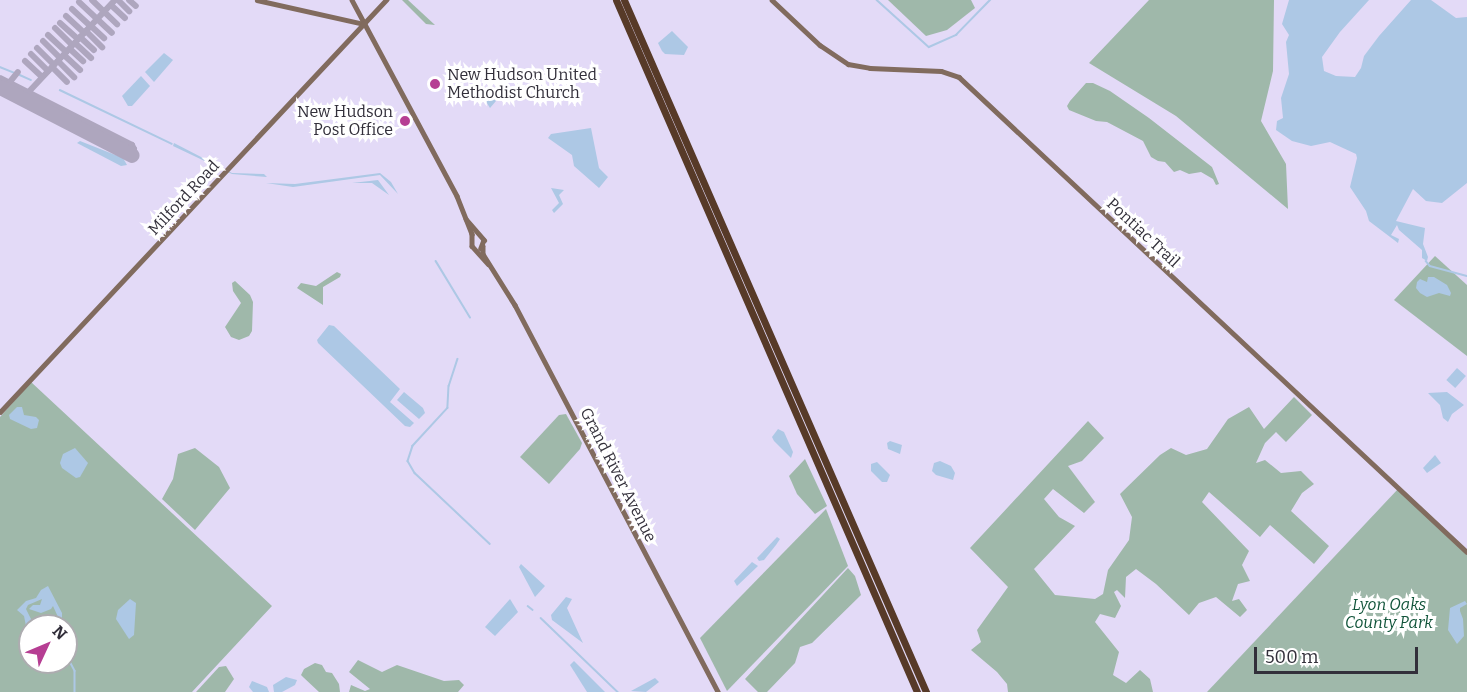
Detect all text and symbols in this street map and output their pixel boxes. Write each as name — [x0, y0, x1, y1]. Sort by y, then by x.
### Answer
place label: New Hudson United Methodist Church — [447, 65, 597, 103]
marker: New Hudson United Methodist Church — [428, 77, 442, 91]
place label: New Hudson Post Office — [297, 102, 393, 140]
marker: New Hudson Post Office — [398, 114, 412, 128]
street label: Milford Road — [144, 157, 224, 239]
street label: Pontiac Trail — [1103, 194, 1183, 272]
street label: Grand River Avenue — [576, 405, 660, 545]
park label: Lyon Oaks County Park — [1345, 595, 1433, 633]
north arrow — [18, 614, 78, 674]
text: N — [49, 621, 71, 644]
scale bar — [1257, 635, 1420, 673]
text: 500 m — [1265, 646, 1318, 668]

